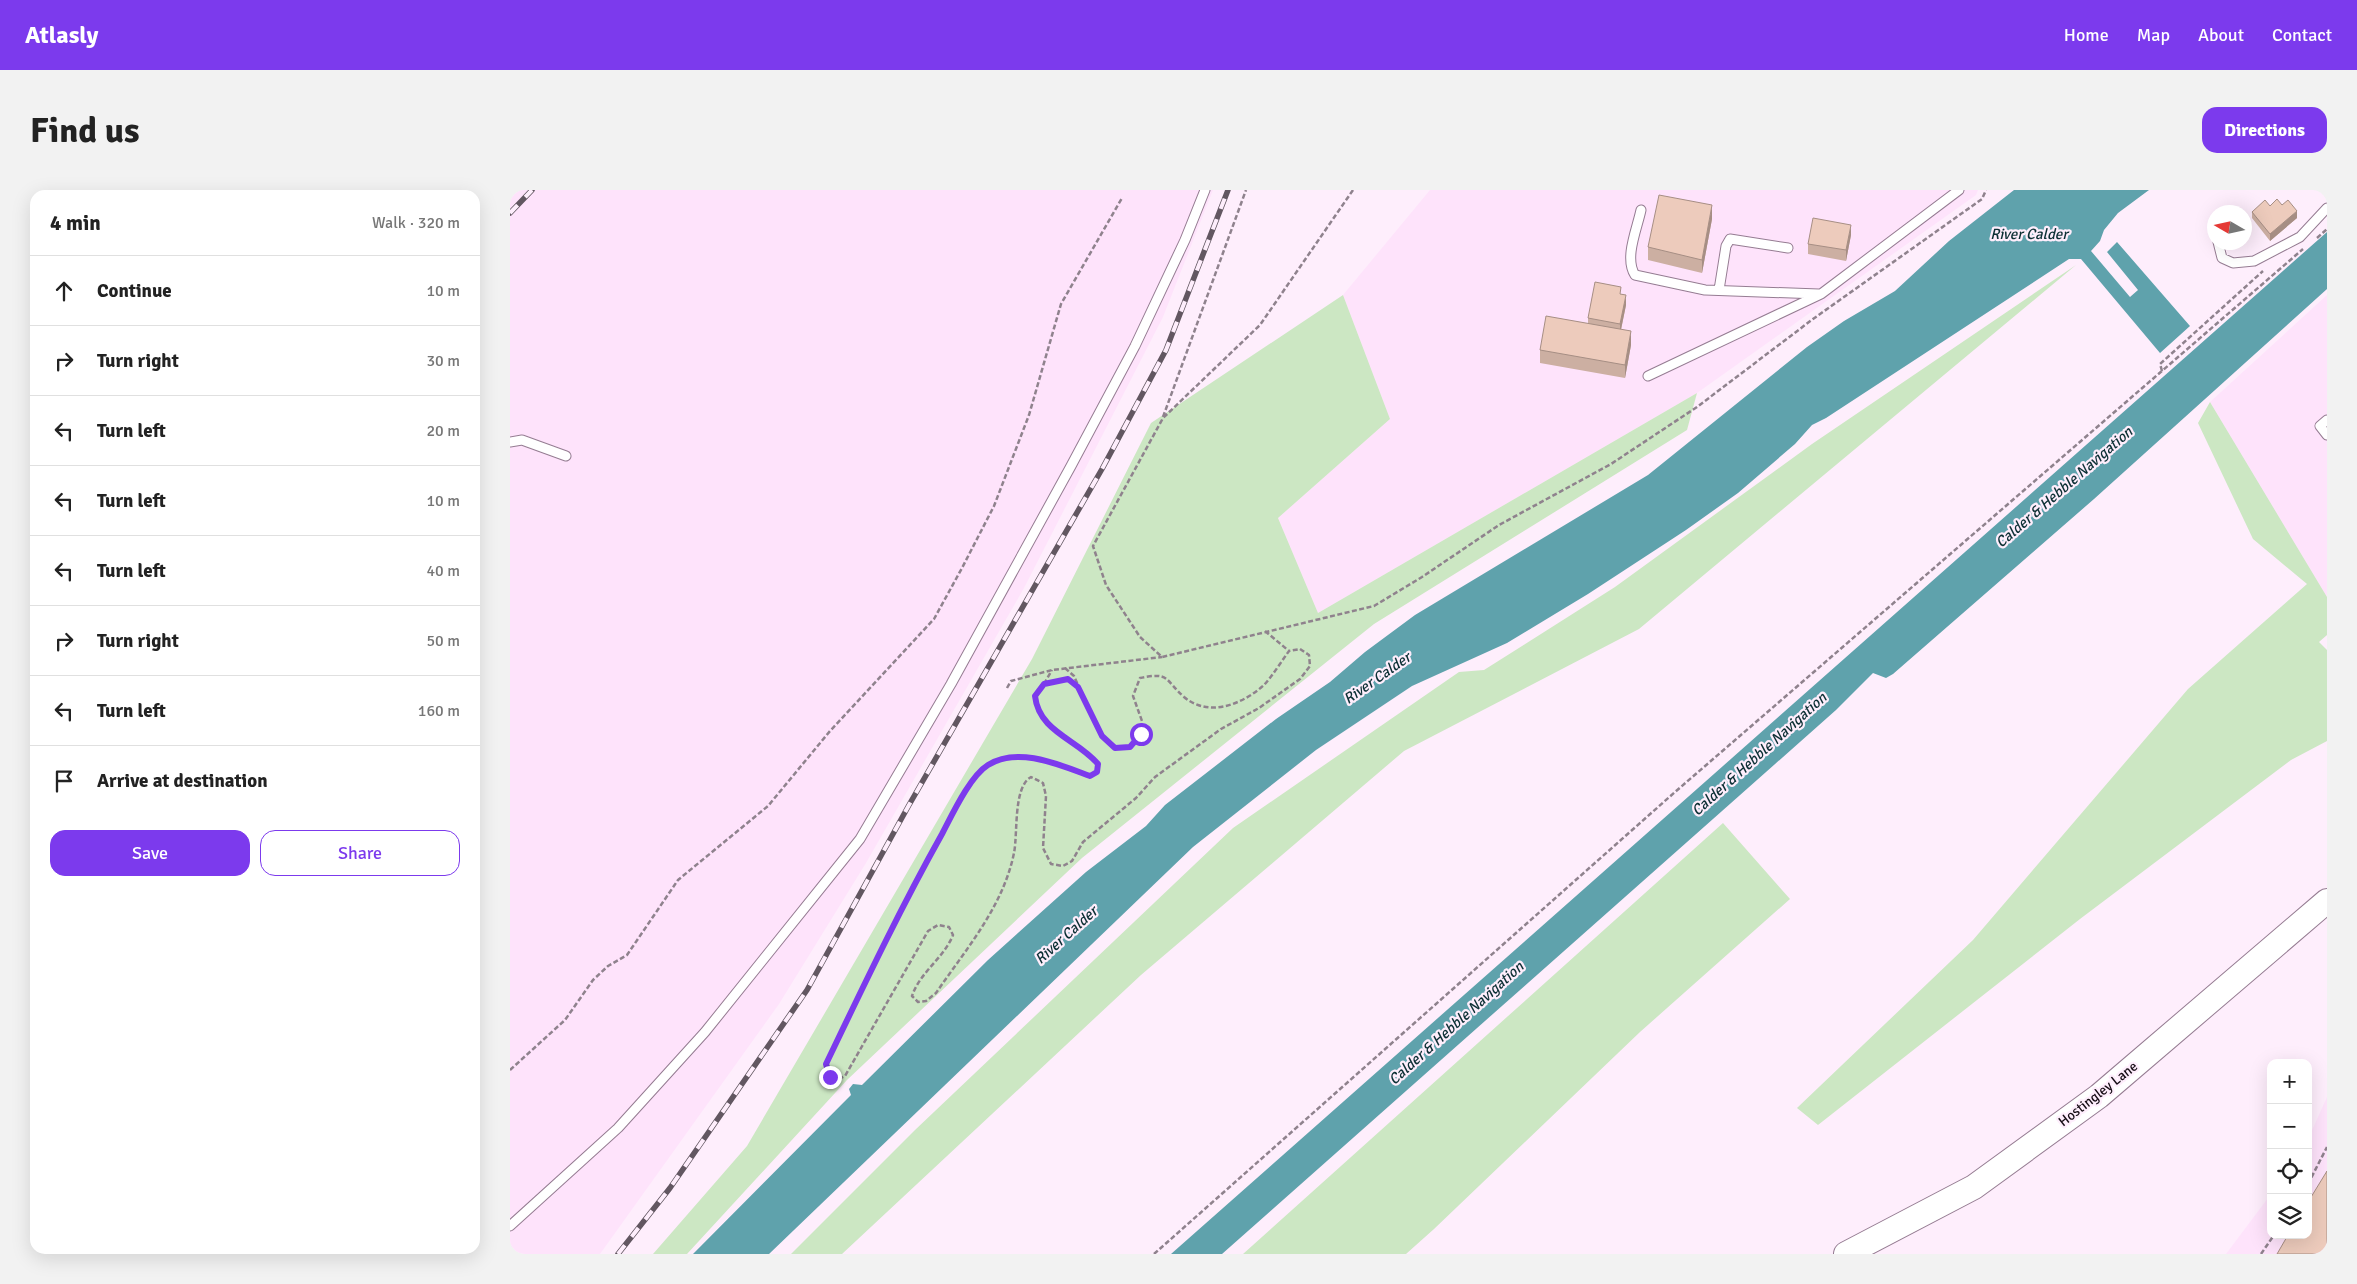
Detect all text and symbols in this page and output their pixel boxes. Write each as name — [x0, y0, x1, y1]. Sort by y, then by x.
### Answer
text: Atlasly — [25, 20, 98, 50]
text: Home — [2064, 24, 2109, 46]
text: Map — [2137, 24, 2170, 46]
text: About — [2198, 24, 2244, 46]
text: Contact — [2272, 24, 2332, 46]
button: Directions — [2202, 107, 2327, 153]
text: Find us — [30, 109, 140, 152]
north arrow — [2207, 205, 2252, 250]
text: 4 min — [50, 210, 101, 236]
text: Walk · 320 m — [372, 213, 460, 233]
water label: River Calder — [1990, 225, 2070, 243]
icon: ahead — [50, 277, 78, 305]
text: Continue — [97, 279, 172, 303]
text: 10 m — [426, 281, 460, 301]
icon: right — [50, 347, 78, 375]
text: Turn right — [97, 349, 179, 373]
text: 30 m — [426, 351, 460, 371]
icon: left — [50, 417, 78, 445]
text: Turn left — [97, 419, 166, 443]
text: 20 m — [426, 421, 460, 441]
water label: Calder & Hebble Navigation — [1992, 422, 2137, 551]
icon: left — [50, 487, 78, 515]
text: Turn left — [97, 489, 166, 513]
text: 10 m — [426, 491, 460, 511]
icon: left — [50, 557, 78, 585]
text: Turn left — [97, 559, 166, 583]
text: 40 m — [426, 561, 460, 581]
icon: right — [50, 627, 78, 655]
text: Turn right — [97, 629, 179, 653]
text: 50 m — [426, 631, 460, 651]
water label: River Calder — [1340, 647, 1416, 708]
water label: Calder & Hebble Navigation — [1688, 688, 1831, 819]
icon: left — [50, 697, 78, 725]
text: Turn left — [97, 699, 166, 723]
text: 160 m — [418, 701, 460, 721]
route start — [1130, 723, 1153, 746]
icon: arrive — [50, 767, 78, 795]
text: Arrive at destination — [97, 769, 268, 793]
button: Save — [50, 830, 250, 876]
button: Share — [260, 830, 460, 876]
water label: River Calder — [1031, 901, 1103, 968]
water label: Calder & Hebble Navigation — [1385, 957, 1528, 1088]
street label: Hostingley Lane — [2055, 1058, 2141, 1130]
map controls — [2267, 1059, 2312, 1239]
button: + — [2267, 1059, 2312, 1104]
route end — [819, 1066, 842, 1089]
button: − — [2267, 1104, 2312, 1149]
button: locate — [2267, 1149, 2312, 1194]
button: layers — [2267, 1194, 2312, 1239]

